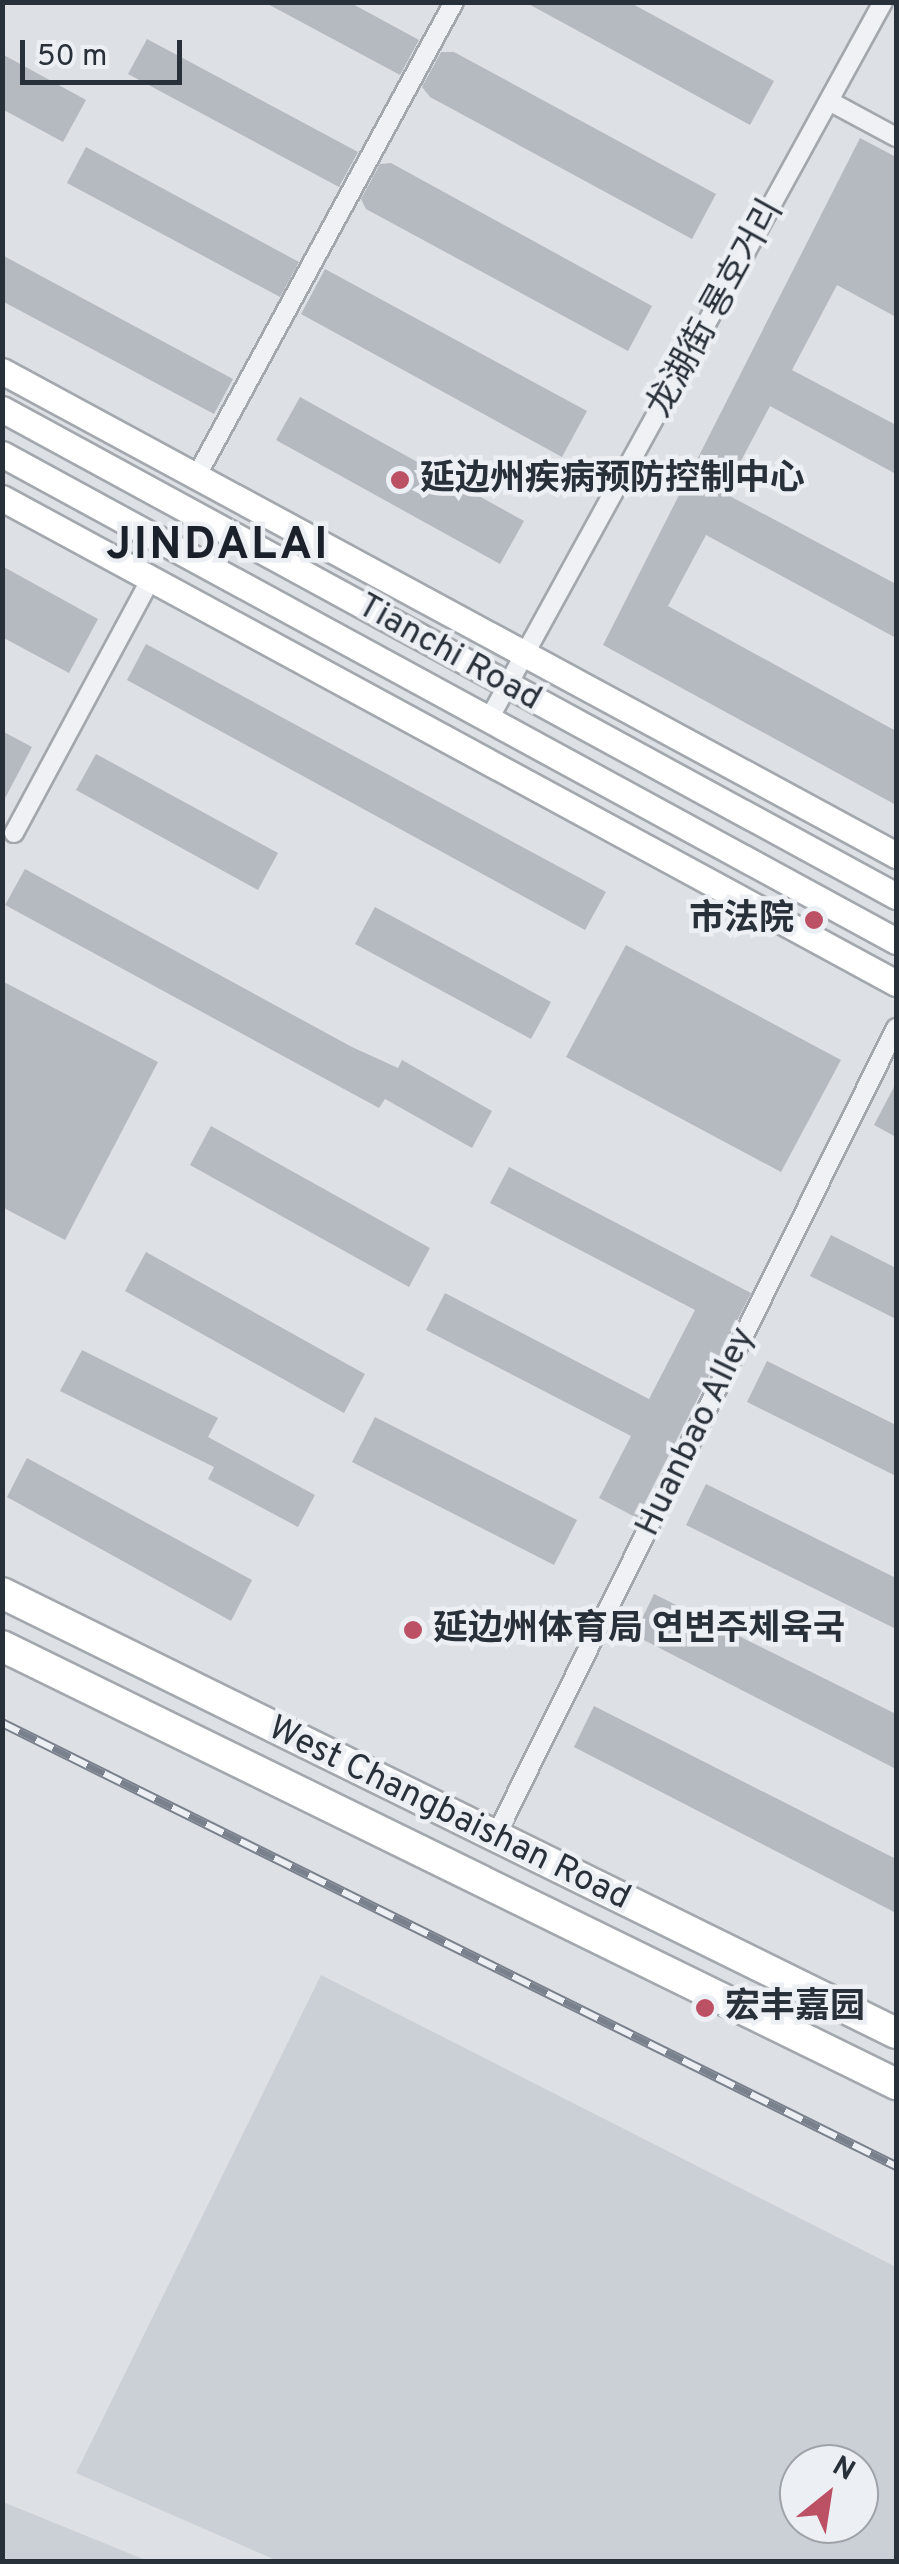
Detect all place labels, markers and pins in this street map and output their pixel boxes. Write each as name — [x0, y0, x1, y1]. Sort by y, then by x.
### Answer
place label: 延边州疾病预防控制中心 — [420, 459, 805, 501]
marker: 延边州疾病预防控制中心 — [389, 469, 411, 491]
place label: 市法院 — [689, 899, 794, 941]
marker: 市法院 — [803, 909, 825, 931]
place label: 延边州体育局 연변주체육국 — [433, 1609, 845, 1651]
marker: 延边州体育局 연변주체육국 — [402, 1619, 424, 1641]
place label: 宏丰嘉园 — [725, 1987, 865, 2029]
marker: 宏丰嘉园 — [694, 1997, 716, 2019]

